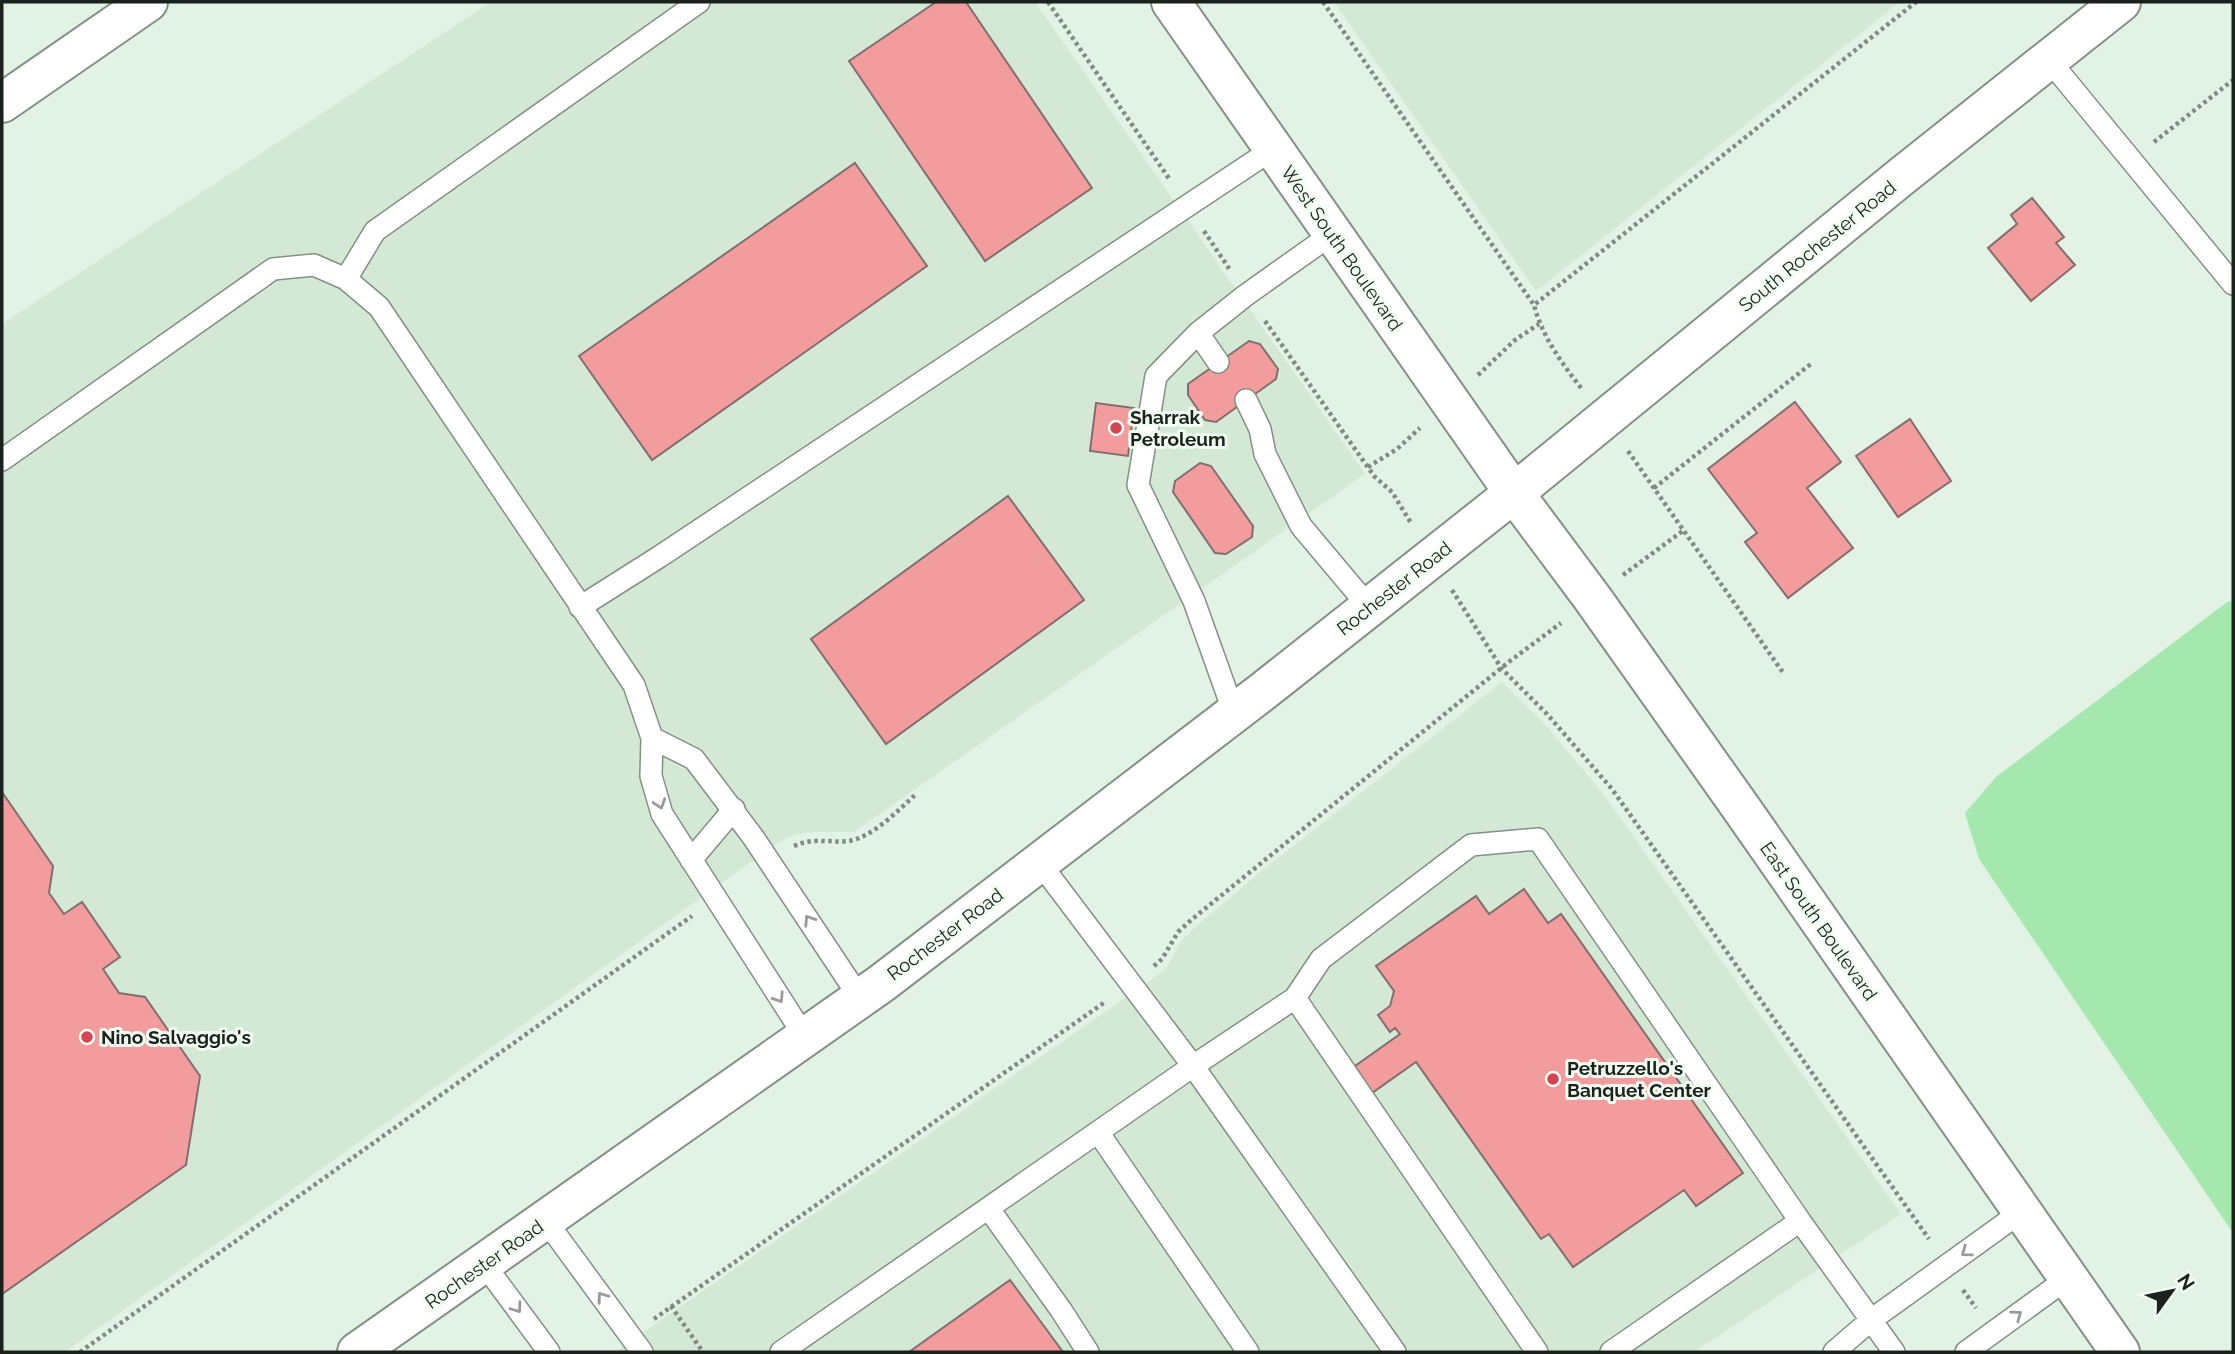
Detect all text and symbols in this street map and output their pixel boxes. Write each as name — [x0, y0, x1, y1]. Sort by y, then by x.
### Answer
street label: West South Boulevard — [1277, 161, 1407, 335]
street label: South Rochester Road — [1734, 176, 1900, 316]
place label: Sharrak Petroleum — [1130, 406, 1226, 450]
marker: Sharrak Petroleum — [1108, 420, 1124, 436]
street label: Rochester Road — [1332, 536, 1456, 640]
one-way arrow — [652, 798, 666, 810]
street label: East South Boulevard — [1756, 838, 1882, 1004]
street label: Rochester Road — [883, 883, 1007, 985]
one-way arrow — [804, 915, 817, 928]
one-way arrow — [771, 990, 784, 1003]
place label: Nino Salvaggio's — [101, 1026, 251, 1048]
marker: Nino Salvaggio's — [79, 1029, 95, 1045]
place label: Petruzzello's Banquet Center — [1567, 1057, 1712, 1101]
marker: Petruzzello's Banquet Center — [1545, 1071, 1561, 1087]
street label: Rochester Road — [421, 1215, 547, 1313]
one-way arrow — [1961, 1244, 1974, 1256]
north arrow — [2137, 1256, 2207, 1326]
text: N — [2173, 1270, 2199, 1294]
one-way arrow — [598, 1292, 610, 1305]
one-way arrow — [508, 1300, 521, 1313]
one-way arrow — [2009, 1311, 2022, 1323]

